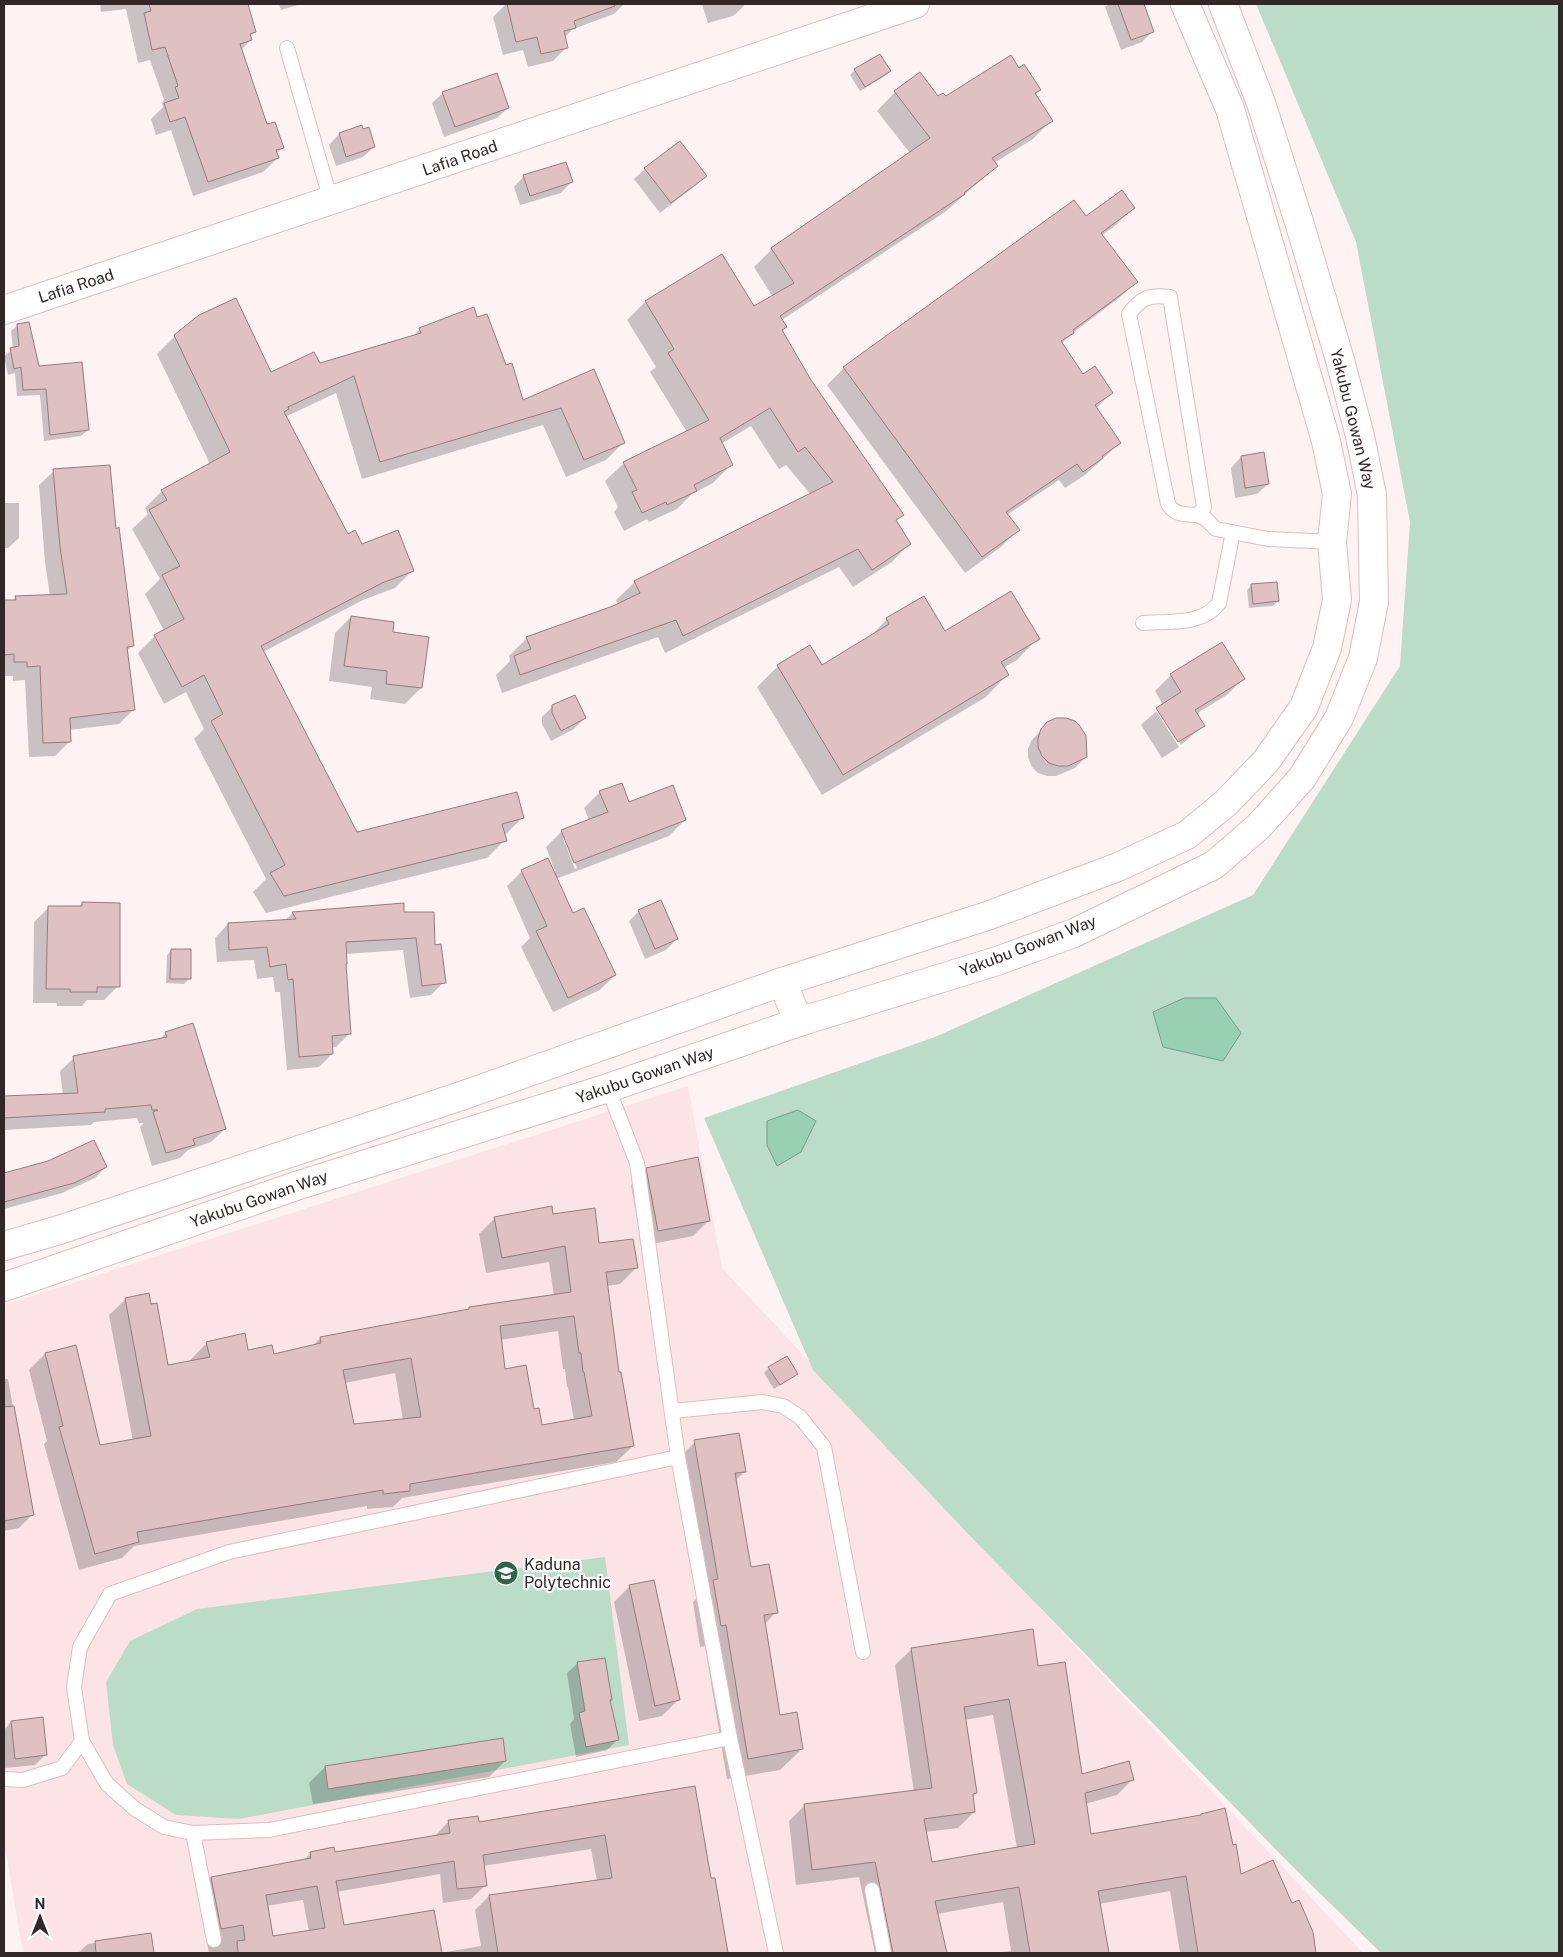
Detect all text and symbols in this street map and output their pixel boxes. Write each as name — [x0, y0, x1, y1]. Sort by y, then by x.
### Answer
street label: Lafia Road — [420, 136, 500, 180]
street label: Lafia Road — [36, 265, 116, 307]
street label: Yakubu Gowan Way — [1326, 347, 1380, 492]
street label: Yakubu Gowan Way — [957, 911, 1099, 981]
street label: Yakubu Gowan Way — [574, 1042, 717, 1108]
street label: Yakubu Gowan Way — [188, 1166, 331, 1232]
place label: Kaduna Polytechnic — [524, 1555, 611, 1592]
school or university icon: Kaduna Polytechnic — [493, 1560, 519, 1586]
north arrow — [15, 1892, 65, 1942]
text: N — [35, 1896, 45, 1912]

